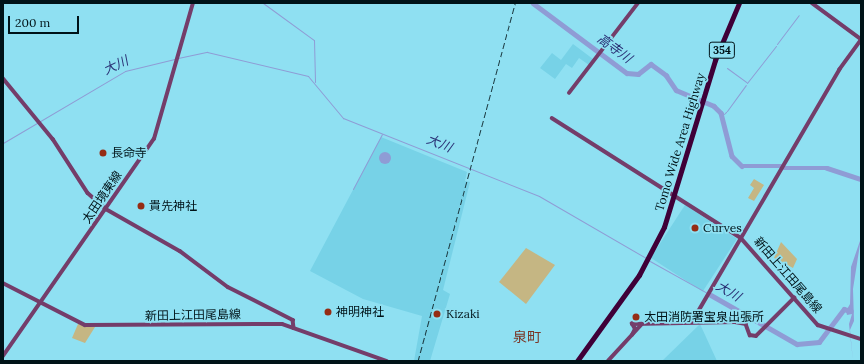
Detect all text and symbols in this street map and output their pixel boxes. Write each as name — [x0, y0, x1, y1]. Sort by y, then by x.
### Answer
scale bar — [10, 8, 81, 34]
text: 200 m — [15, 15, 50, 30]
water label: 高寺川 — [594, 31, 634, 67]
road number: 354 — [708, 41, 736, 59]
water label: 大川 — [101, 53, 131, 79]
street label: Tomo Wide Area Highway — [652, 71, 708, 213]
water label: 大川 — [424, 132, 454, 156]
place label: 長命寺 — [111, 146, 147, 160]
marker: 長命寺 — [98, 148, 108, 158]
street label: 太田境東線 — [79, 168, 125, 226]
place label: 貴先神社 — [149, 199, 197, 213]
marker: 貴先神社 — [136, 201, 146, 211]
place label: Curves — [703, 221, 742, 235]
marker: Curves — [690, 223, 700, 233]
street label: 新田上江田尾島線 — [751, 234, 825, 316]
water label: 大川 — [713, 279, 743, 305]
place label: 神明神社 — [336, 305, 384, 319]
street label: 新田上江田尾島線 — [145, 307, 241, 323]
marker: 神明神社 — [323, 307, 333, 317]
place label: Kizaki — [446, 307, 480, 321]
marker: Kizaki — [431, 308, 443, 320]
place label: 太田消防署宝泉出張所 — [644, 310, 764, 324]
marker: 太田消防署宝泉出張所 — [631, 312, 641, 322]
district label: 泉町 — [513, 329, 541, 345]

